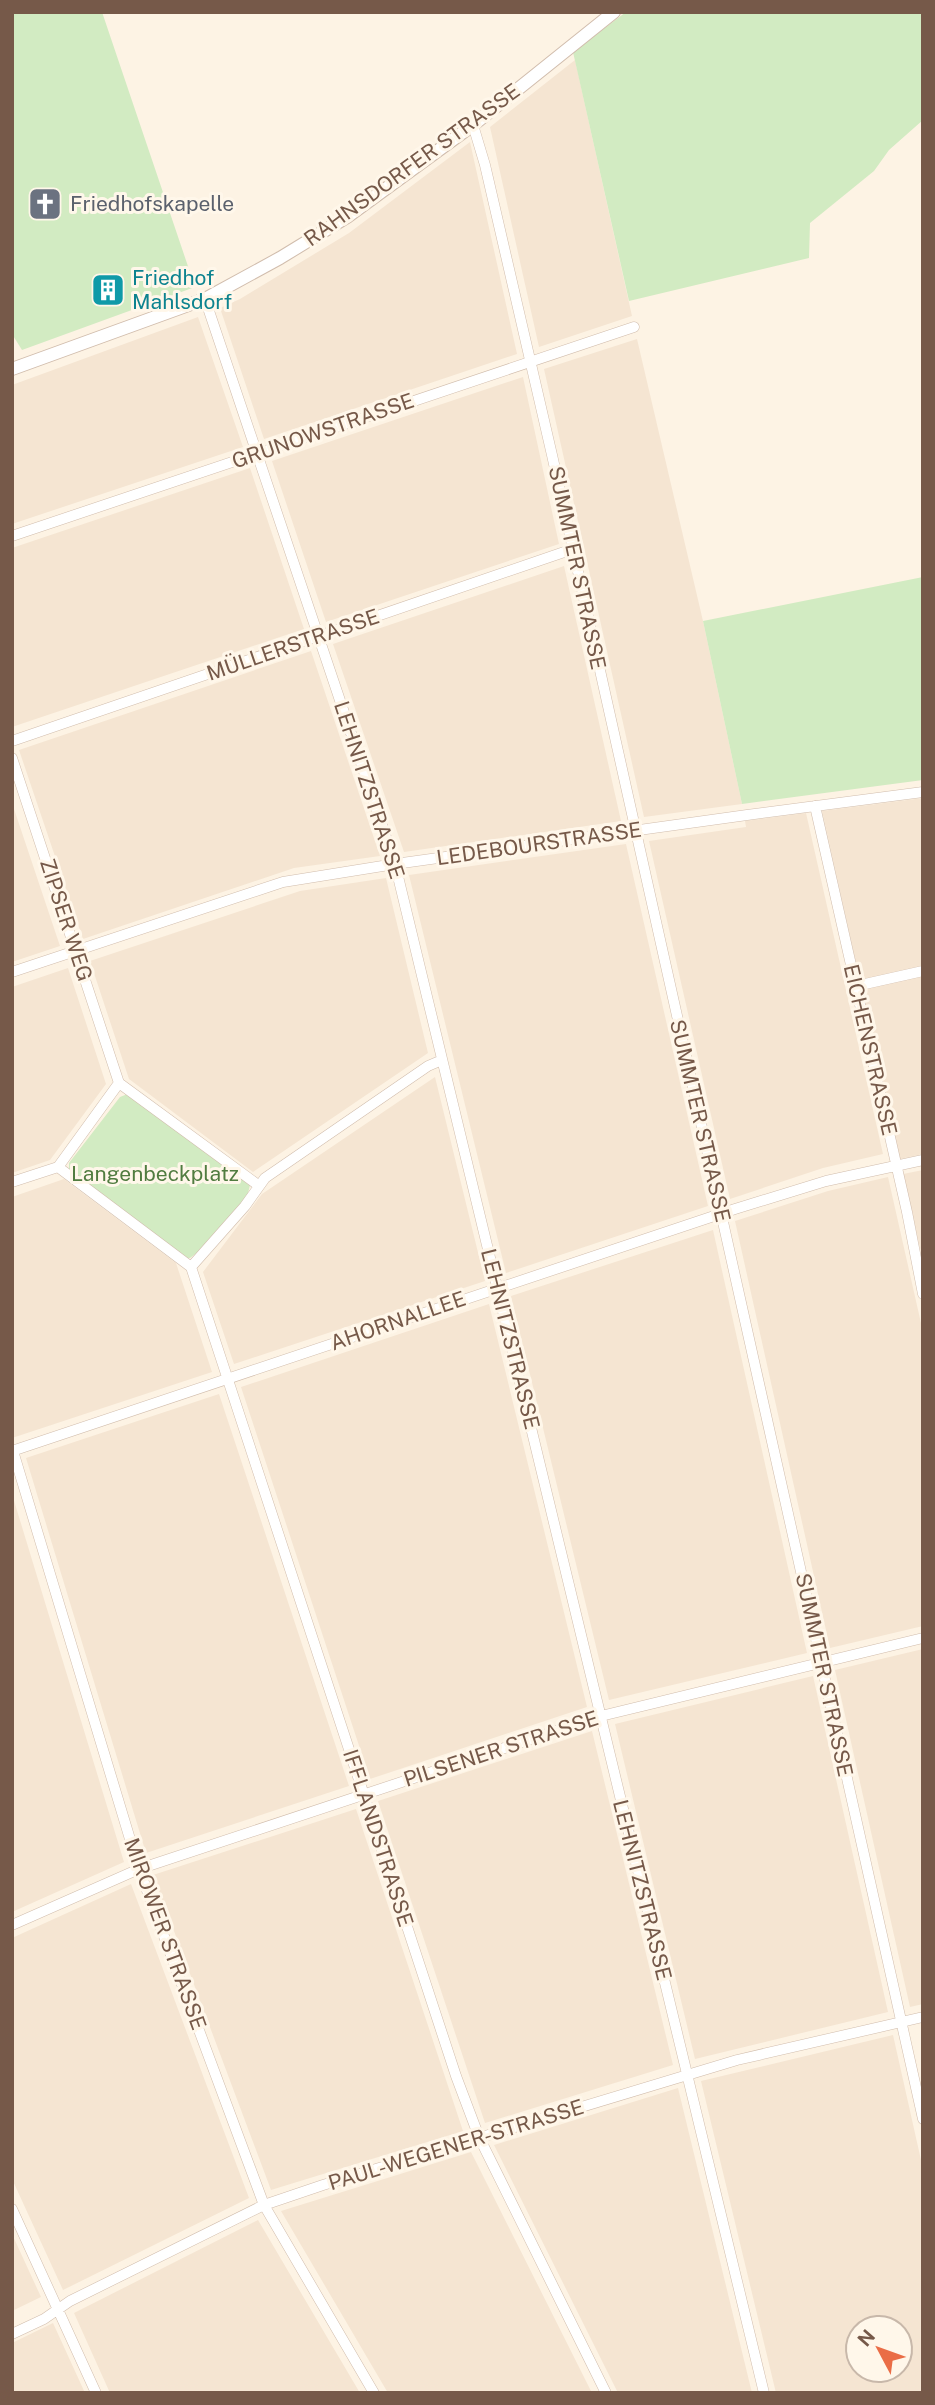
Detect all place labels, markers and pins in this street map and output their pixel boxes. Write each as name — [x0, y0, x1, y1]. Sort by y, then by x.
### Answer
church icon: Friedhofskapelle — [26, 185, 64, 223]
place label: Friedhofskapelle — [70, 191, 234, 216]
place label: Friedhof Mahlsdorf — [132, 265, 232, 314]
building icon: Friedhof Mahlsdorf — [89, 271, 127, 309]

